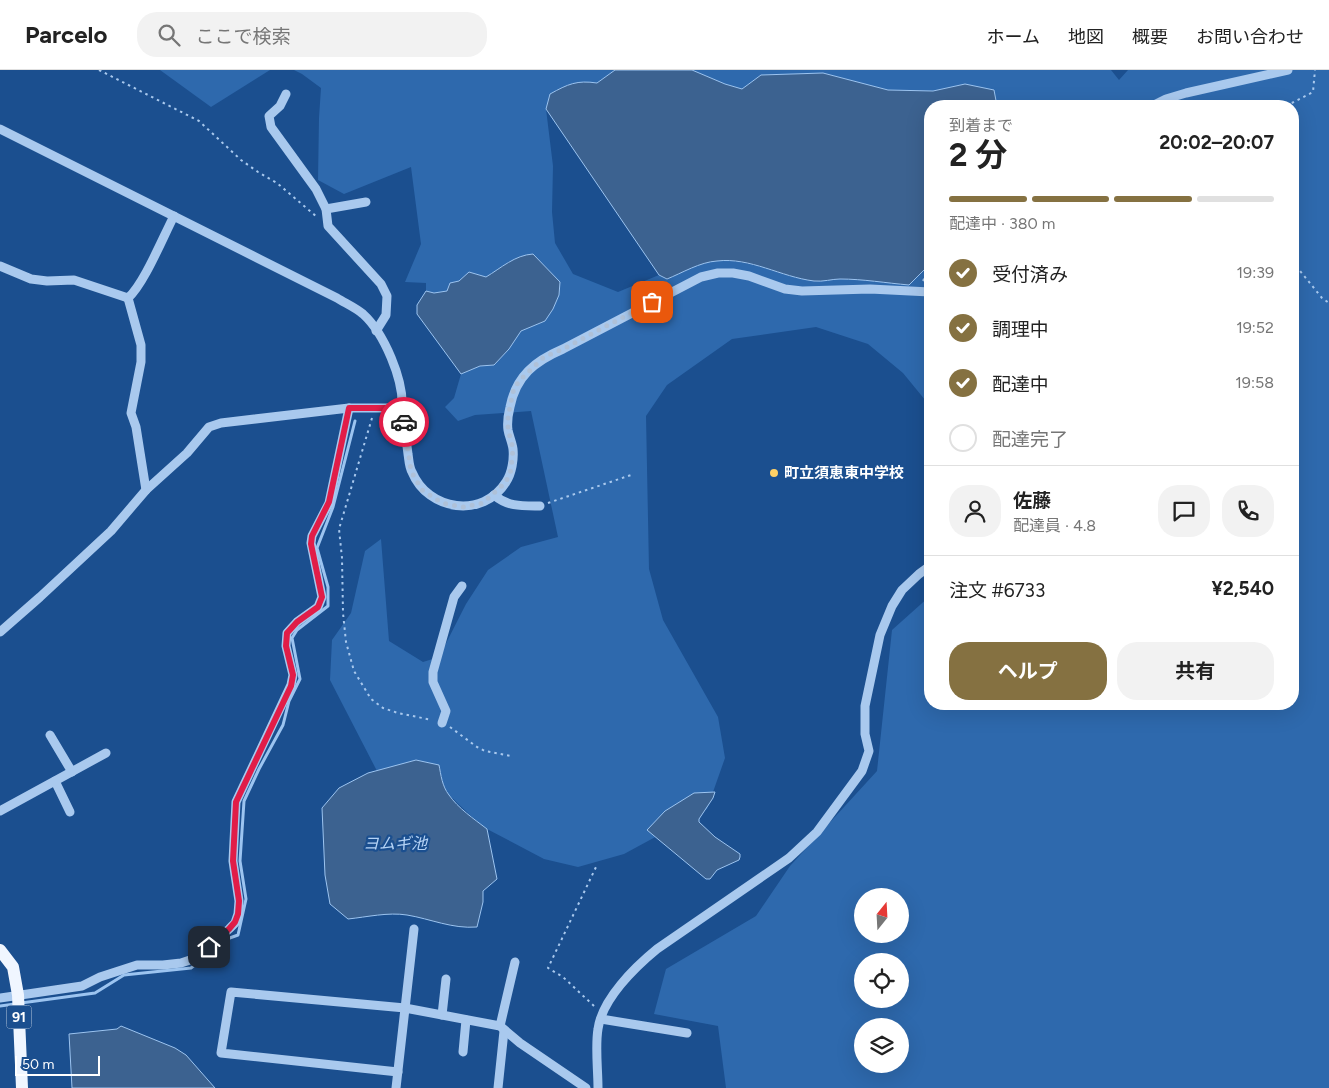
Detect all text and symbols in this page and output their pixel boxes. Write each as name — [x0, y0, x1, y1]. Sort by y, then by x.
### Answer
search box — [137, 12, 487, 57]
text: Parcelo — [25, 20, 107, 49]
icon: search — [155, 21, 183, 49]
text: ここで検索 — [195, 25, 290, 48]
text: ホーム — [987, 26, 1040, 48]
text: 地図 — [1068, 26, 1104, 48]
text: 概要 — [1132, 26, 1168, 48]
text: お問い合わせ — [1196, 26, 1304, 48]
text: 到着まで — [949, 116, 1013, 135]
text: 20:02–20:07 — [1159, 131, 1274, 154]
text: 2 分 — [949, 136, 1007, 174]
text: 配達中 · 380 m — [949, 214, 1055, 233]
icon: check — [949, 259, 977, 287]
text: 受付済み — [992, 263, 1068, 286]
text: 19:39 — [1237, 263, 1274, 282]
pin — [631, 281, 673, 323]
icon: bag — [638, 288, 666, 316]
icon: check — [949, 314, 977, 342]
text: 調理中 — [992, 318, 1049, 341]
text: 19:52 — [1236, 318, 1274, 337]
icon: check — [949, 369, 977, 397]
text: 配達中 — [992, 373, 1049, 396]
text: 19:58 — [1235, 373, 1274, 392]
courier — [379, 397, 429, 447]
icon: car — [390, 408, 418, 436]
text: 配達完了 — [992, 428, 1068, 451]
place label: 町立須恵東中学校 — [784, 464, 904, 482]
marker: 町立須恵東中学校 — [768, 467, 780, 479]
button: person — [949, 485, 1001, 537]
button: chat — [1158, 485, 1210, 537]
button: phone — [1222, 485, 1274, 537]
text: 佐藤 — [1013, 489, 1051, 512]
text: 配達員 · 4.8 — [1013, 516, 1096, 535]
text: ¥2,540 — [1211, 577, 1274, 600]
text: 注文 #6733 — [949, 579, 1045, 602]
button: ヘルプ — [949, 642, 1107, 700]
button: 共有 — [1117, 642, 1274, 700]
water label: ヨムギ池 — [363, 834, 429, 853]
north arrow — [854, 888, 909, 942]
map controls — [854, 888, 909, 1073]
pin — [188, 926, 230, 968]
icon: home — [195, 933, 223, 961]
button: locate — [854, 953, 909, 1008]
road number: 91 — [6, 1006, 32, 1029]
button: layers — [854, 1018, 909, 1073]
scale bar — [15, 1053, 100, 1076]
text: 50 m — [22, 1056, 54, 1073]

